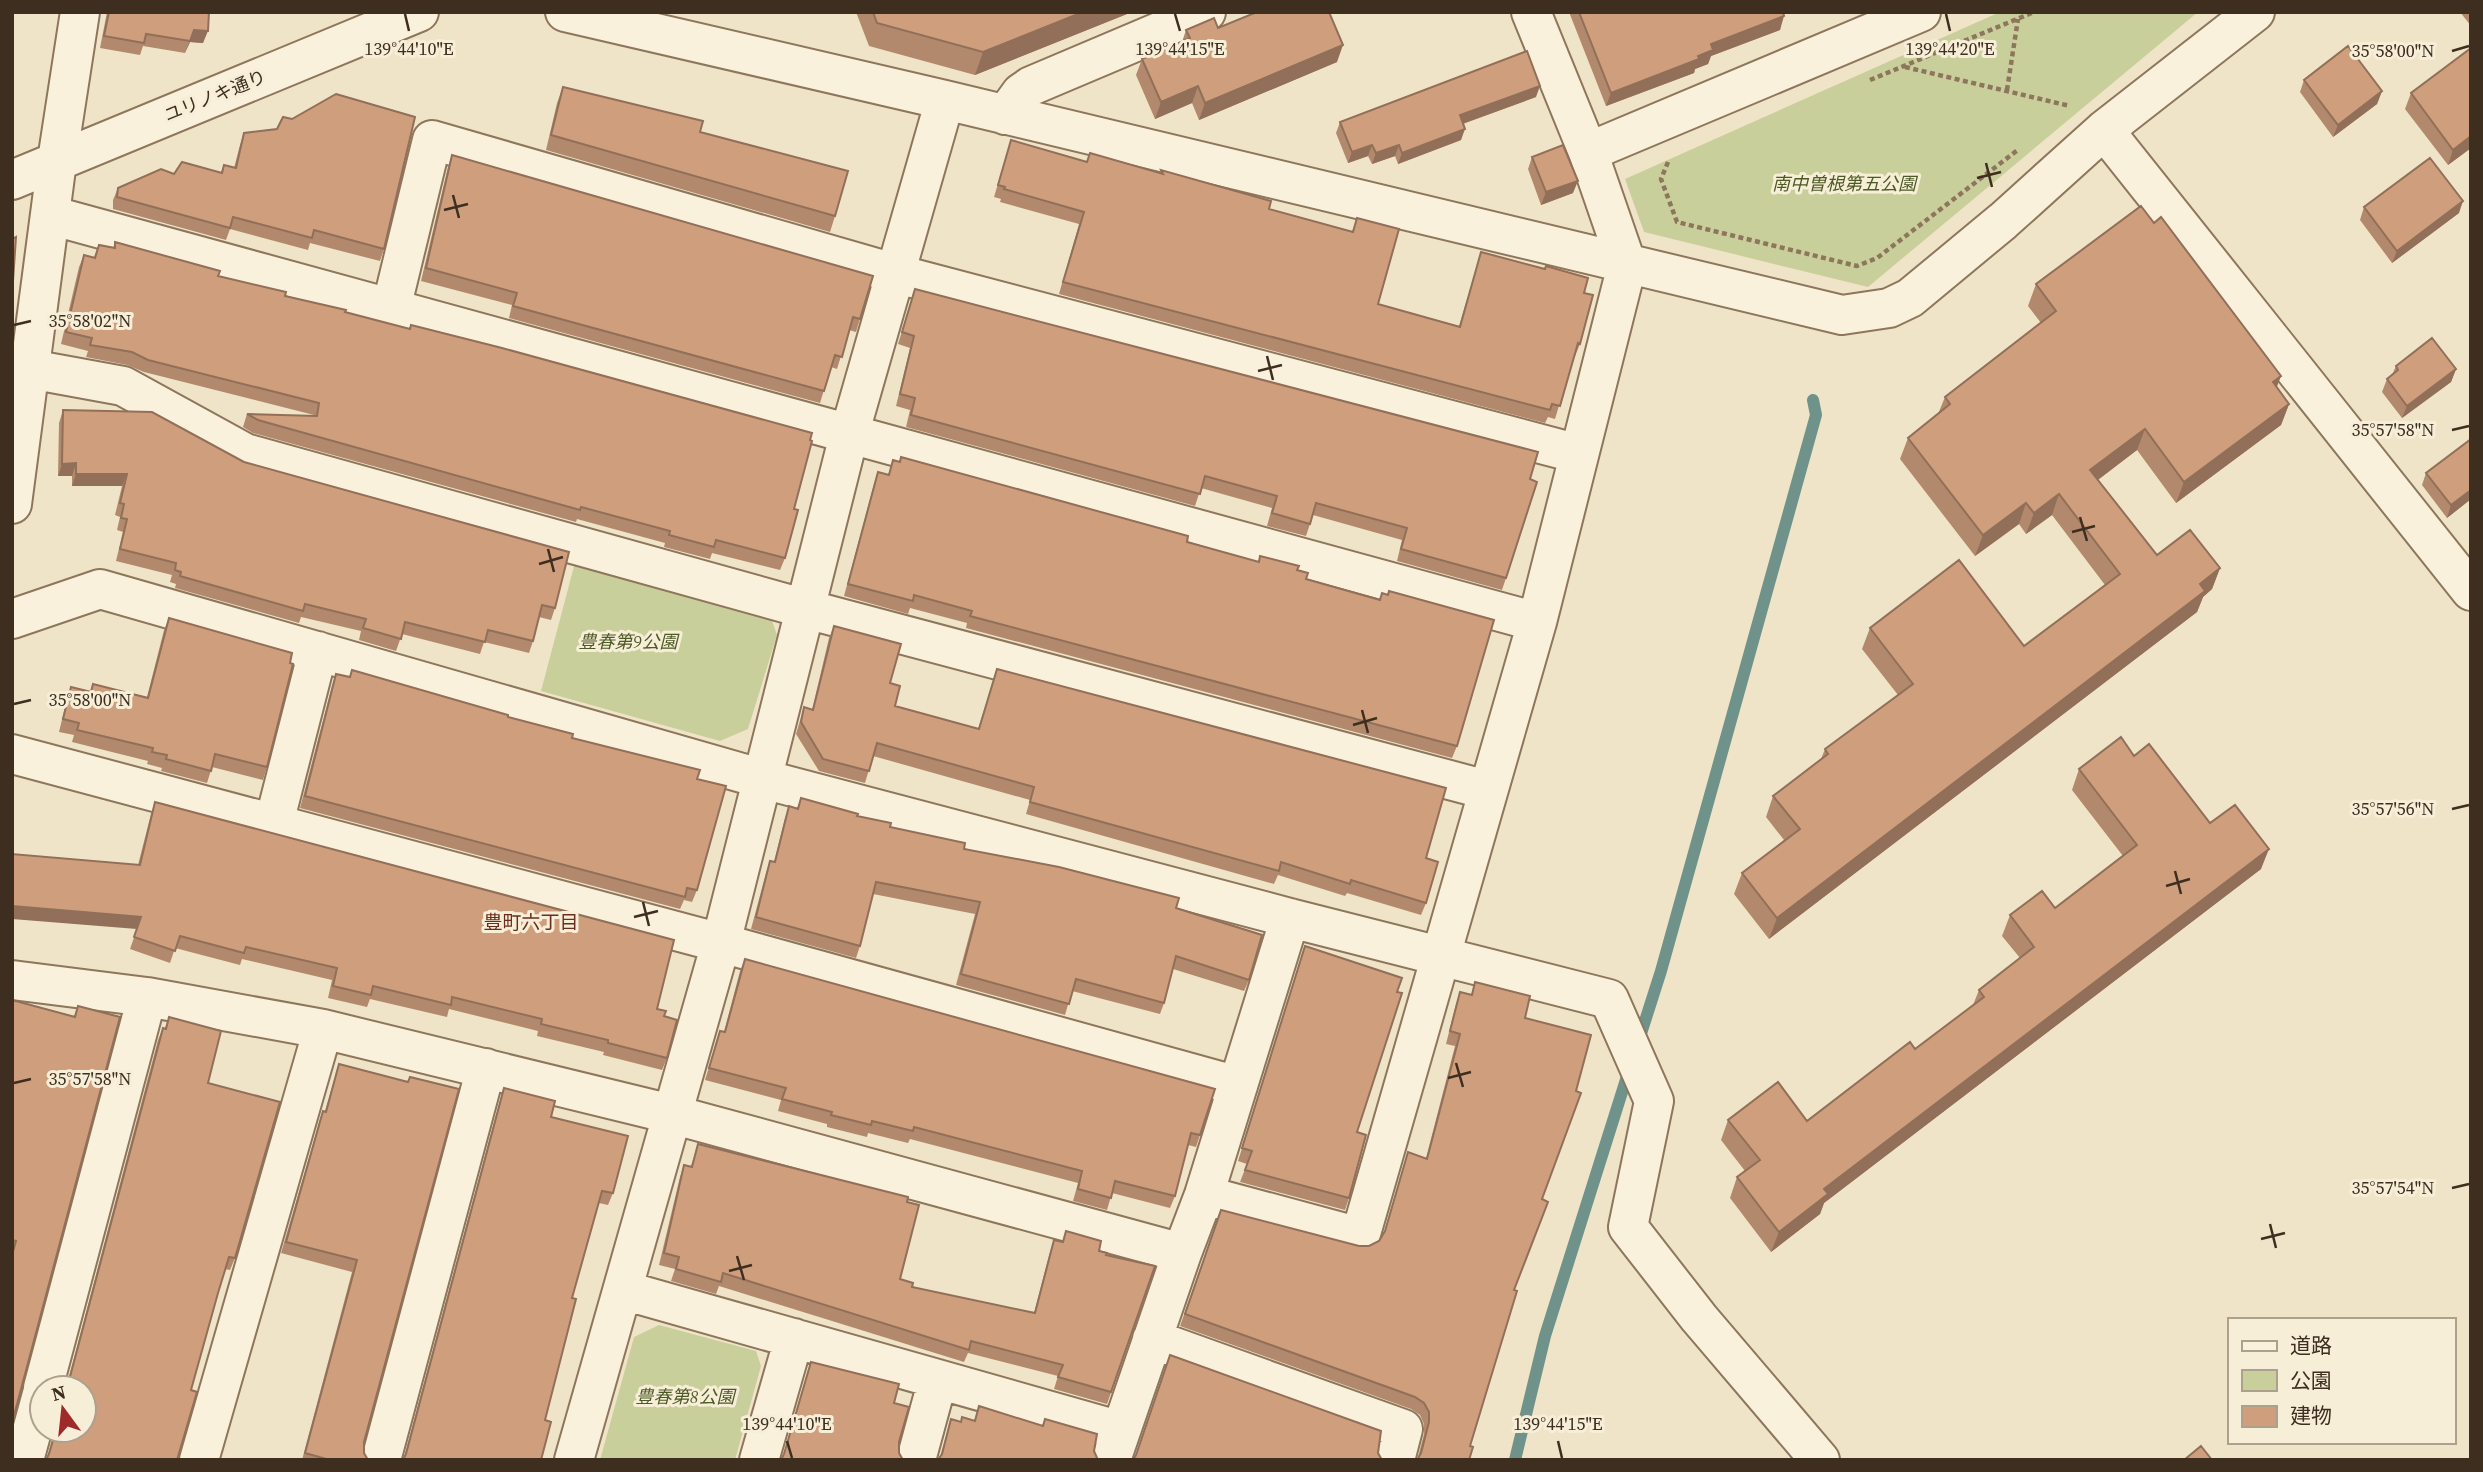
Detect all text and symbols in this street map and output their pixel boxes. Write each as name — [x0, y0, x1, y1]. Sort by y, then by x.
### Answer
text: 139°44'10"E — [364, 36, 454, 61]
text: 139°44'15"E — [1135, 36, 1225, 61]
text: 139°44'20"E — [1905, 36, 1995, 61]
text: 35°58'00"N — [2352, 38, 2434, 63]
street label: ユリノキ通り — [160, 64, 270, 127]
park label: 南中曽根第五公園 — [1772, 171, 1919, 196]
text: 35°58'02"N — [49, 308, 131, 333]
text: 35°57'58"N — [2352, 417, 2434, 442]
park label: 豊春第9公園 — [578, 629, 681, 654]
text: 35°58'00"N — [49, 687, 131, 712]
text: 35°57'56"N — [2352, 796, 2434, 821]
district label: 豊町六丁目 — [483, 909, 579, 935]
text: 35°57'58"N — [49, 1066, 131, 1091]
text: 35°57'54"N — [2352, 1175, 2434, 1200]
legend — [2228, 1318, 2455, 1444]
text: 道路 — [2290, 1331, 2332, 1360]
text: 公園 — [2290, 1366, 2332, 1395]
north arrow — [28, 1374, 98, 1444]
text: N — [49, 1378, 69, 1407]
park label: 豊春第8公園 — [635, 1384, 738, 1409]
text: 建物 — [2290, 1401, 2332, 1430]
text: 139°44'10"E — [742, 1411, 832, 1436]
text: 139°44'15"E — [1513, 1411, 1603, 1436]

